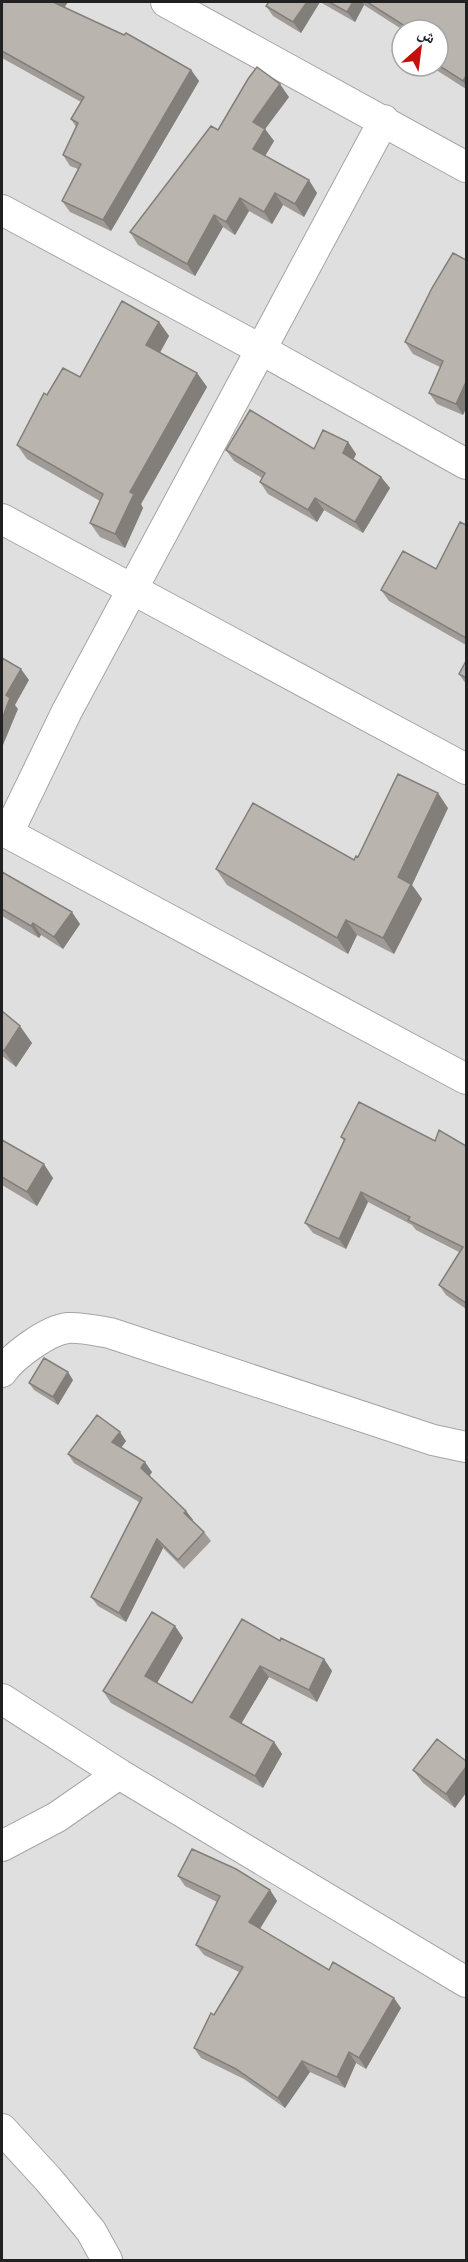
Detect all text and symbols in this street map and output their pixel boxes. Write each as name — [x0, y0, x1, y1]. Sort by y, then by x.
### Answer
north arrow — [390, 18, 450, 78]
text: ش — [415, 24, 438, 48]

